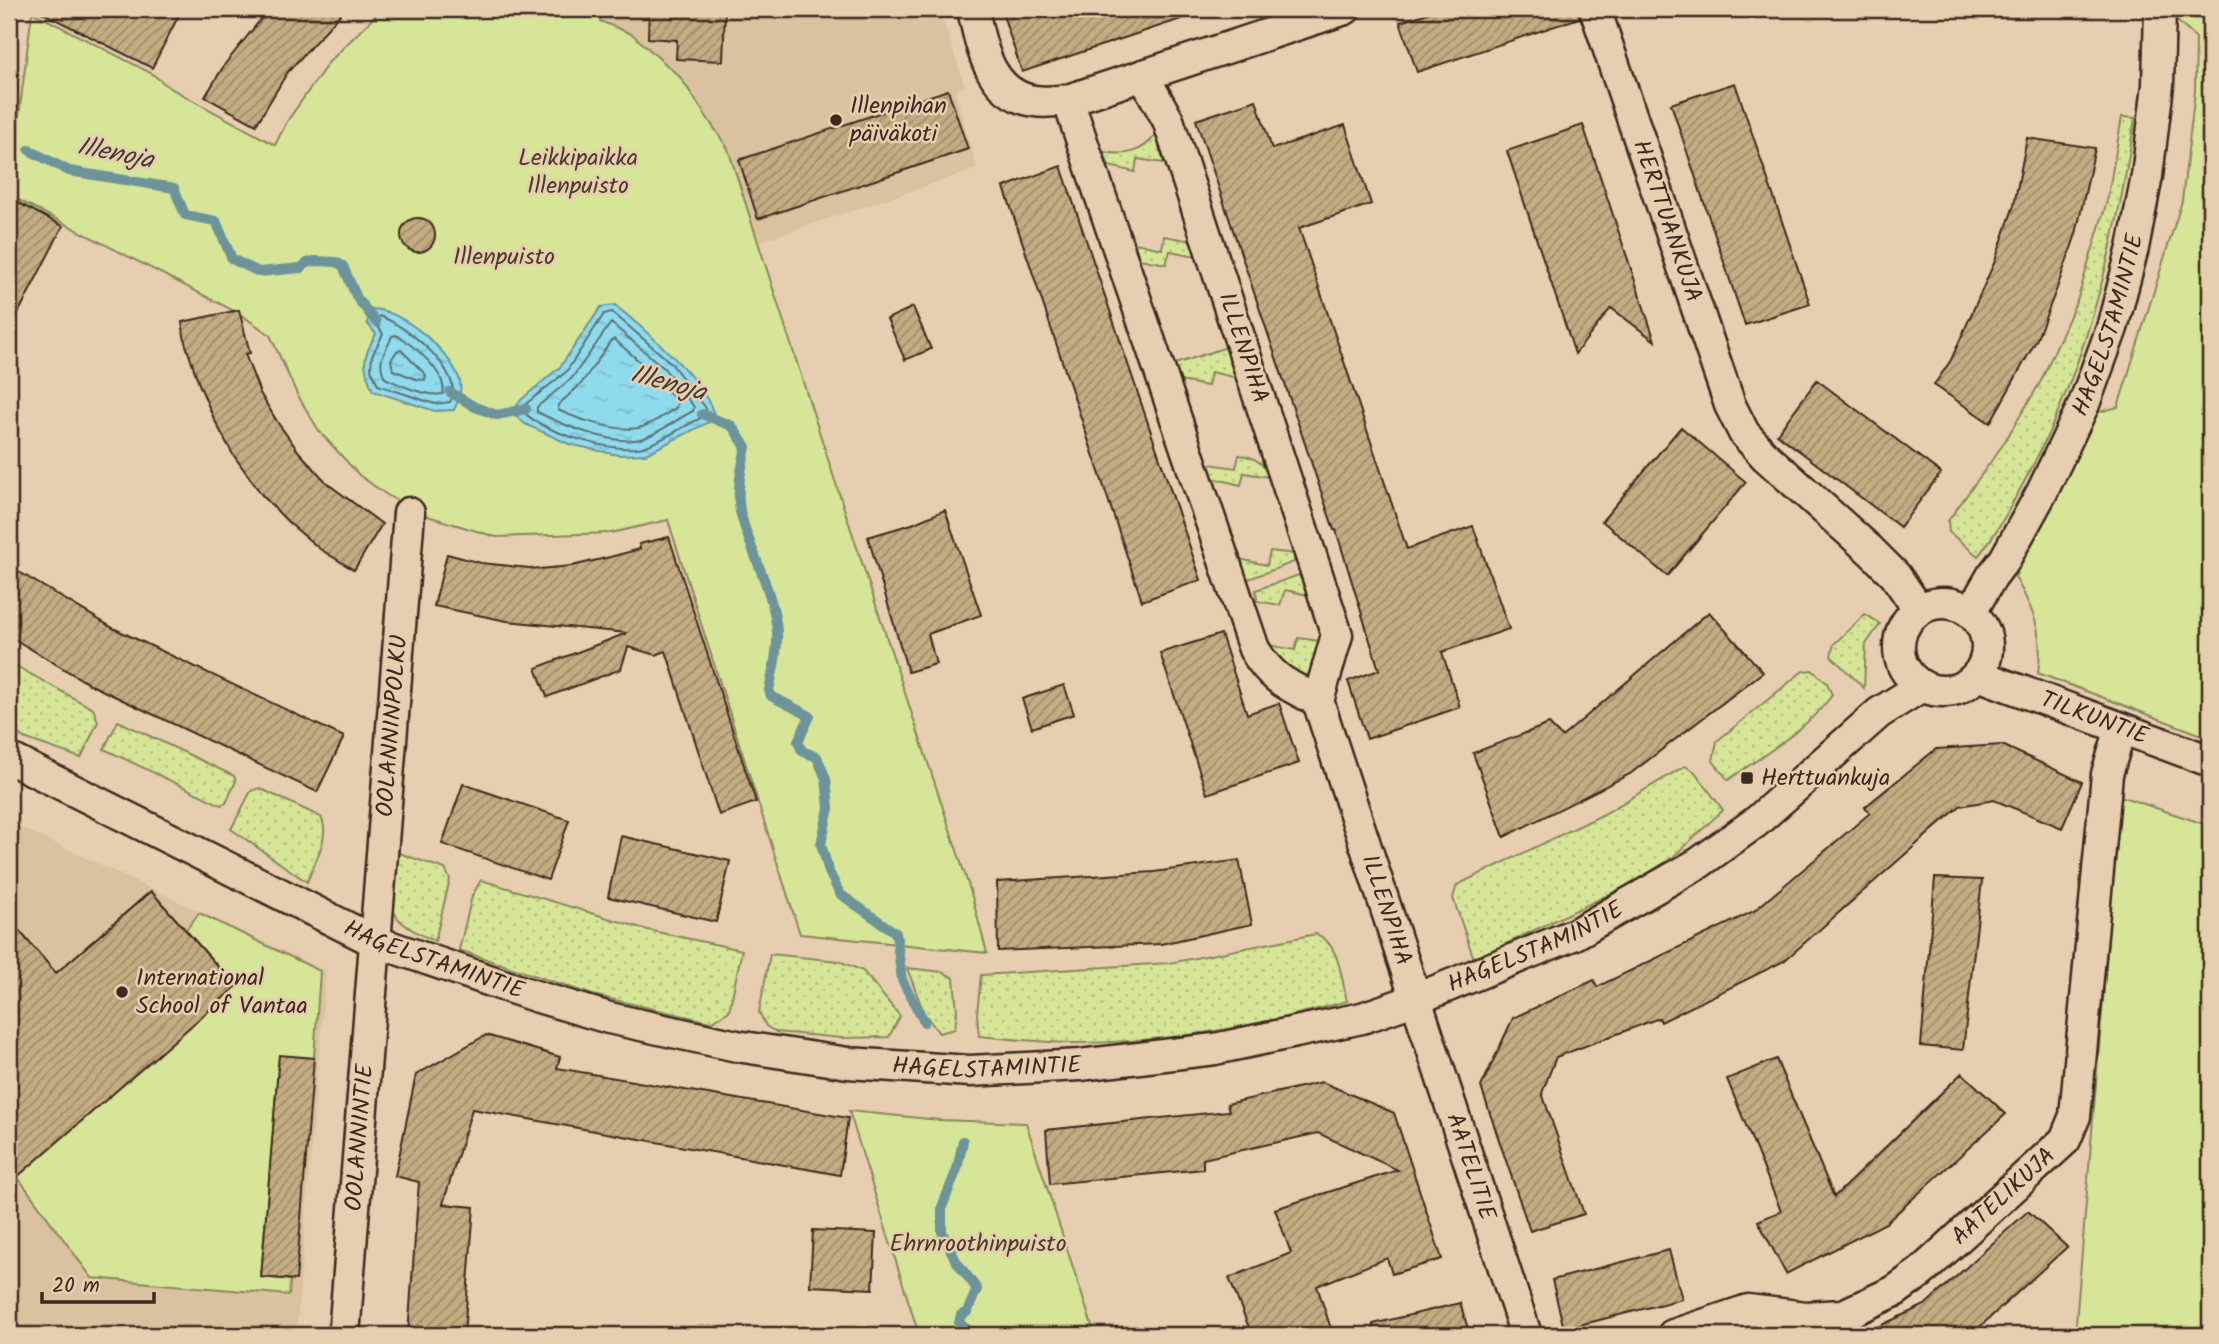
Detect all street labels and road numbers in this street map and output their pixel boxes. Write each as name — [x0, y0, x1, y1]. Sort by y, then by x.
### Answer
street label: HERTTUANKUJA — [1621, 135, 1713, 307]
street label: HAGELSTAMINTIE — [2061, 230, 2155, 423]
street label: ILLENPIHA — [1207, 287, 1279, 409]
street label: OOLANNINPOLKU — [366, 633, 419, 819]
street label: TILKUNTIE — [2035, 680, 2155, 756]
street label: ILLENPIHA — [1350, 849, 1423, 971]
street label: HAGELSTAMINTIE — [1441, 890, 1632, 1004]
street label: HAGELSTAMINTIE — [337, 909, 530, 1011]
street label: HAGELSTAMINTIE — [891, 1045, 1083, 1091]
street label: OOLANNINTIE — [334, 1062, 385, 1213]
street label: AATELITIE — [1435, 1108, 1507, 1226]
street label: AATELIKUJA — [1942, 1138, 2065, 1255]

